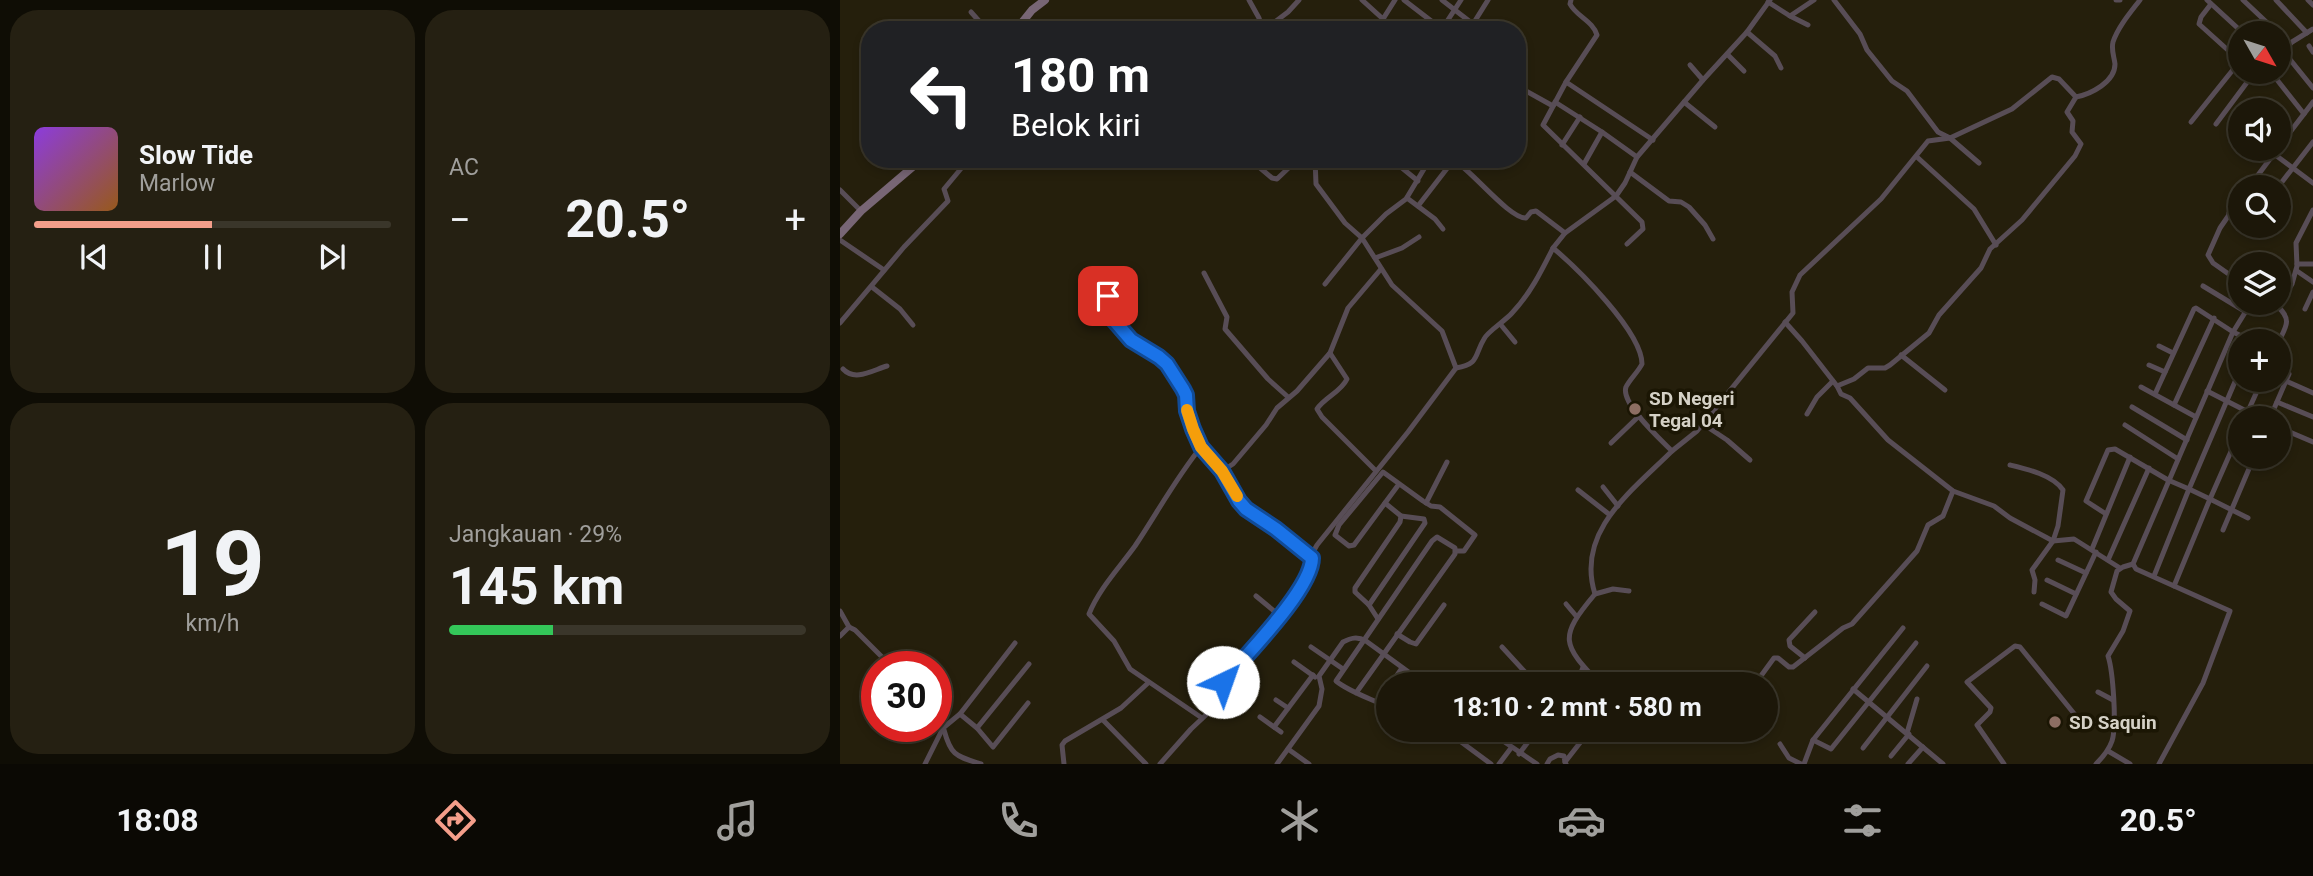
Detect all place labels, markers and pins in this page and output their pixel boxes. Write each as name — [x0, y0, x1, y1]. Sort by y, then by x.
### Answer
pin — [1078, 266, 1138, 326]
place label: SD Negeri Tegal 04 — [1649, 387, 1735, 432]
marker: SD Negeri Tegal 04 — [1627, 401, 1643, 417]
place label: SD Saquin — [2069, 711, 2157, 734]
marker: SD Saquin — [2047, 714, 2063, 730]

